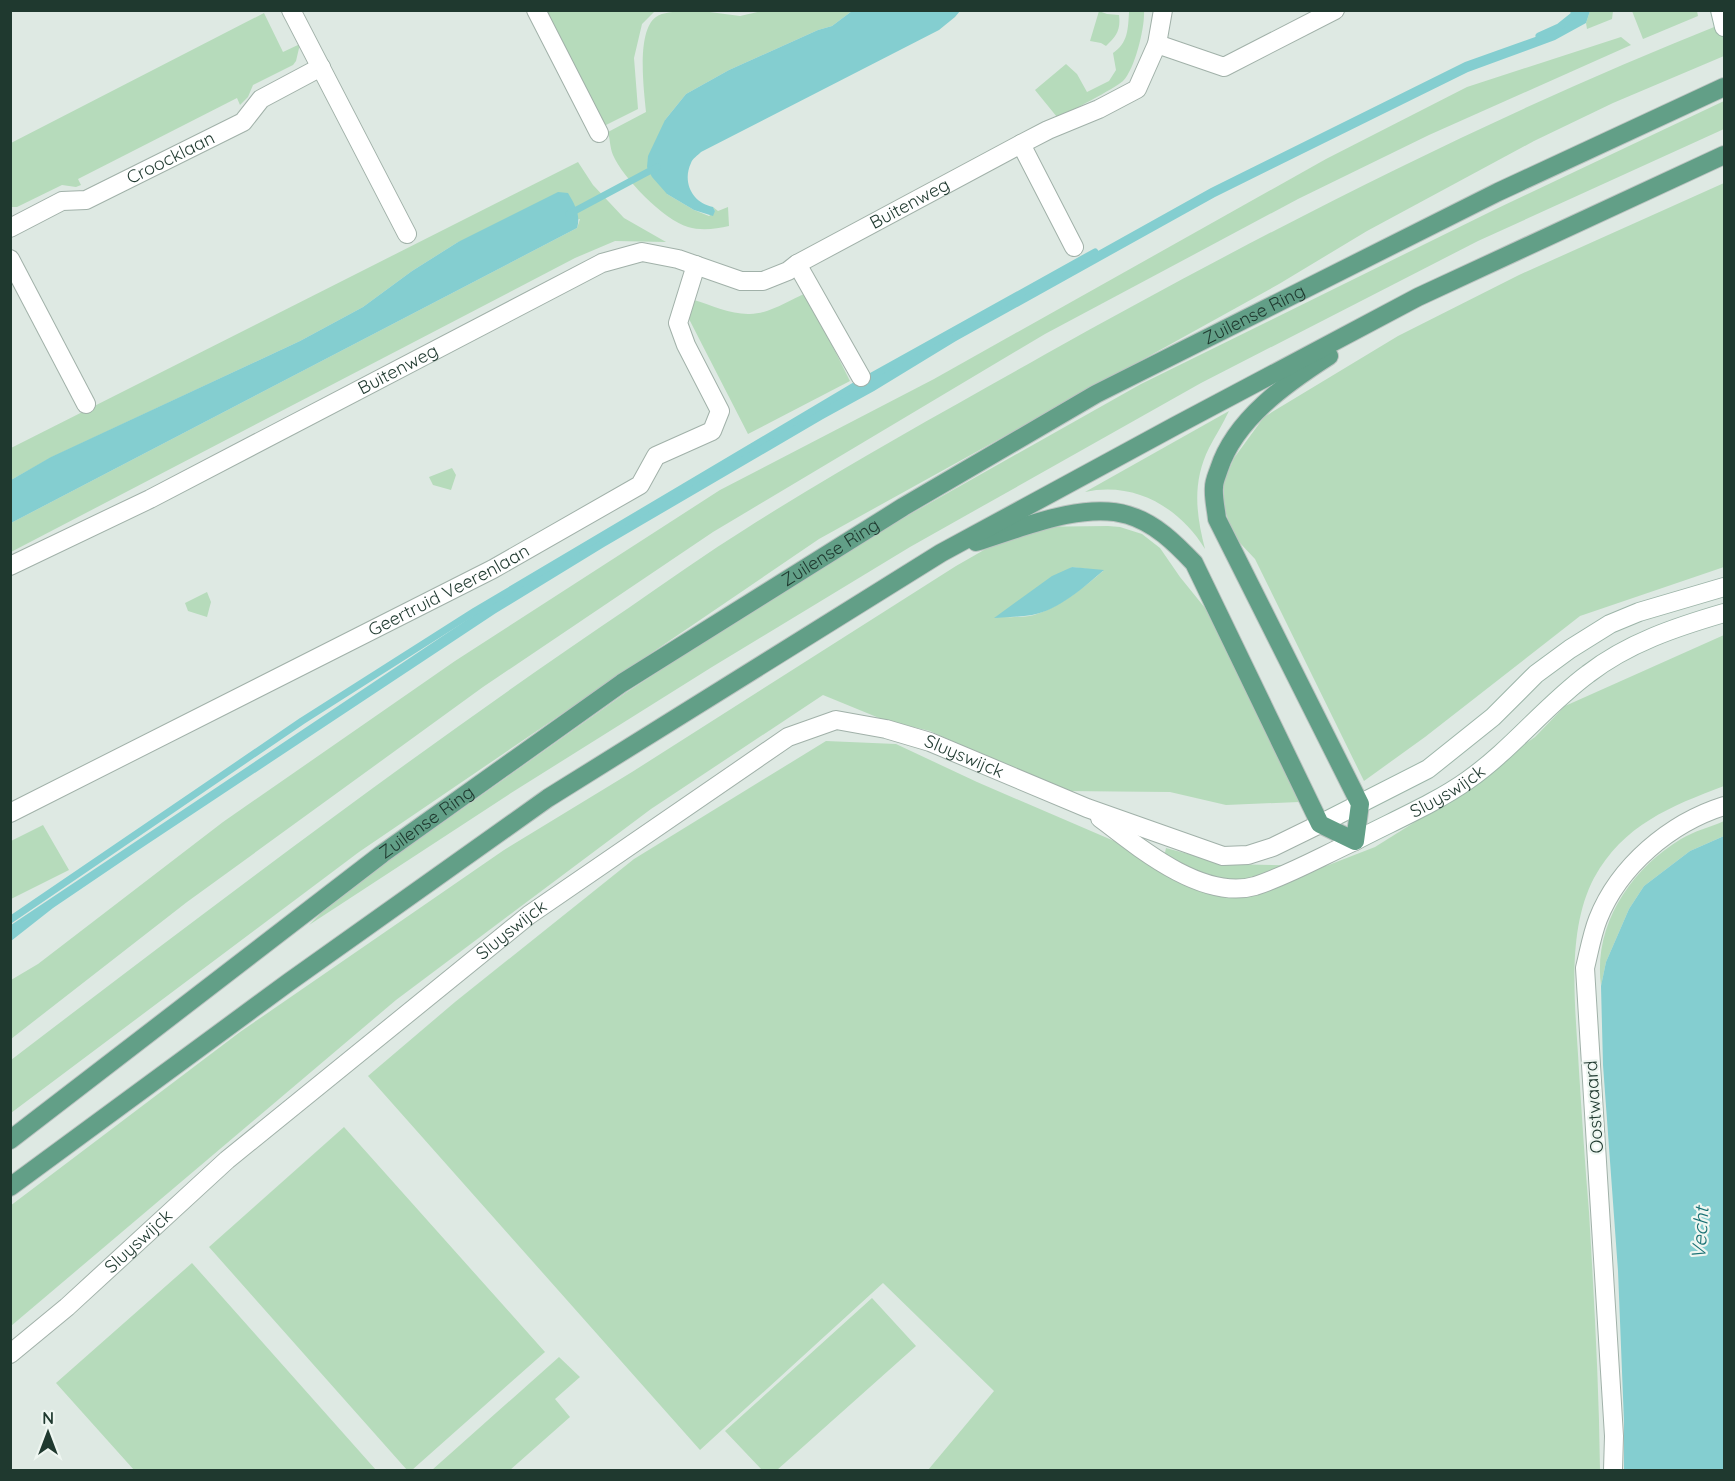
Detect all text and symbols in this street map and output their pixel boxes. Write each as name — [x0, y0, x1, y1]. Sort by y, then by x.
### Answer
street label: Croocklaan — [122, 126, 218, 189]
street label: Buitenweg — [865, 173, 953, 234]
street label: Zuilense Ring — [1199, 279, 1309, 349]
street label: Buitenweg — [354, 339, 442, 399]
street label: Zuilense Ring — [777, 513, 884, 591]
street label: Geertruid Veerenlaan — [364, 539, 533, 641]
street label: Sluyswijck — [921, 729, 1008, 783]
street label: Sluyswijck — [1406, 759, 1490, 823]
street label: Zuilense Ring — [374, 780, 478, 863]
street label: Sluyswijck — [471, 894, 551, 965]
street label: Oostwaard — [1579, 1060, 1608, 1154]
street label: Sluyswijck — [99, 1204, 177, 1278]
water label: Vecht — [1685, 1204, 1714, 1260]
north arrow — [18, 1403, 78, 1463]
text: N — [42, 1408, 54, 1428]

